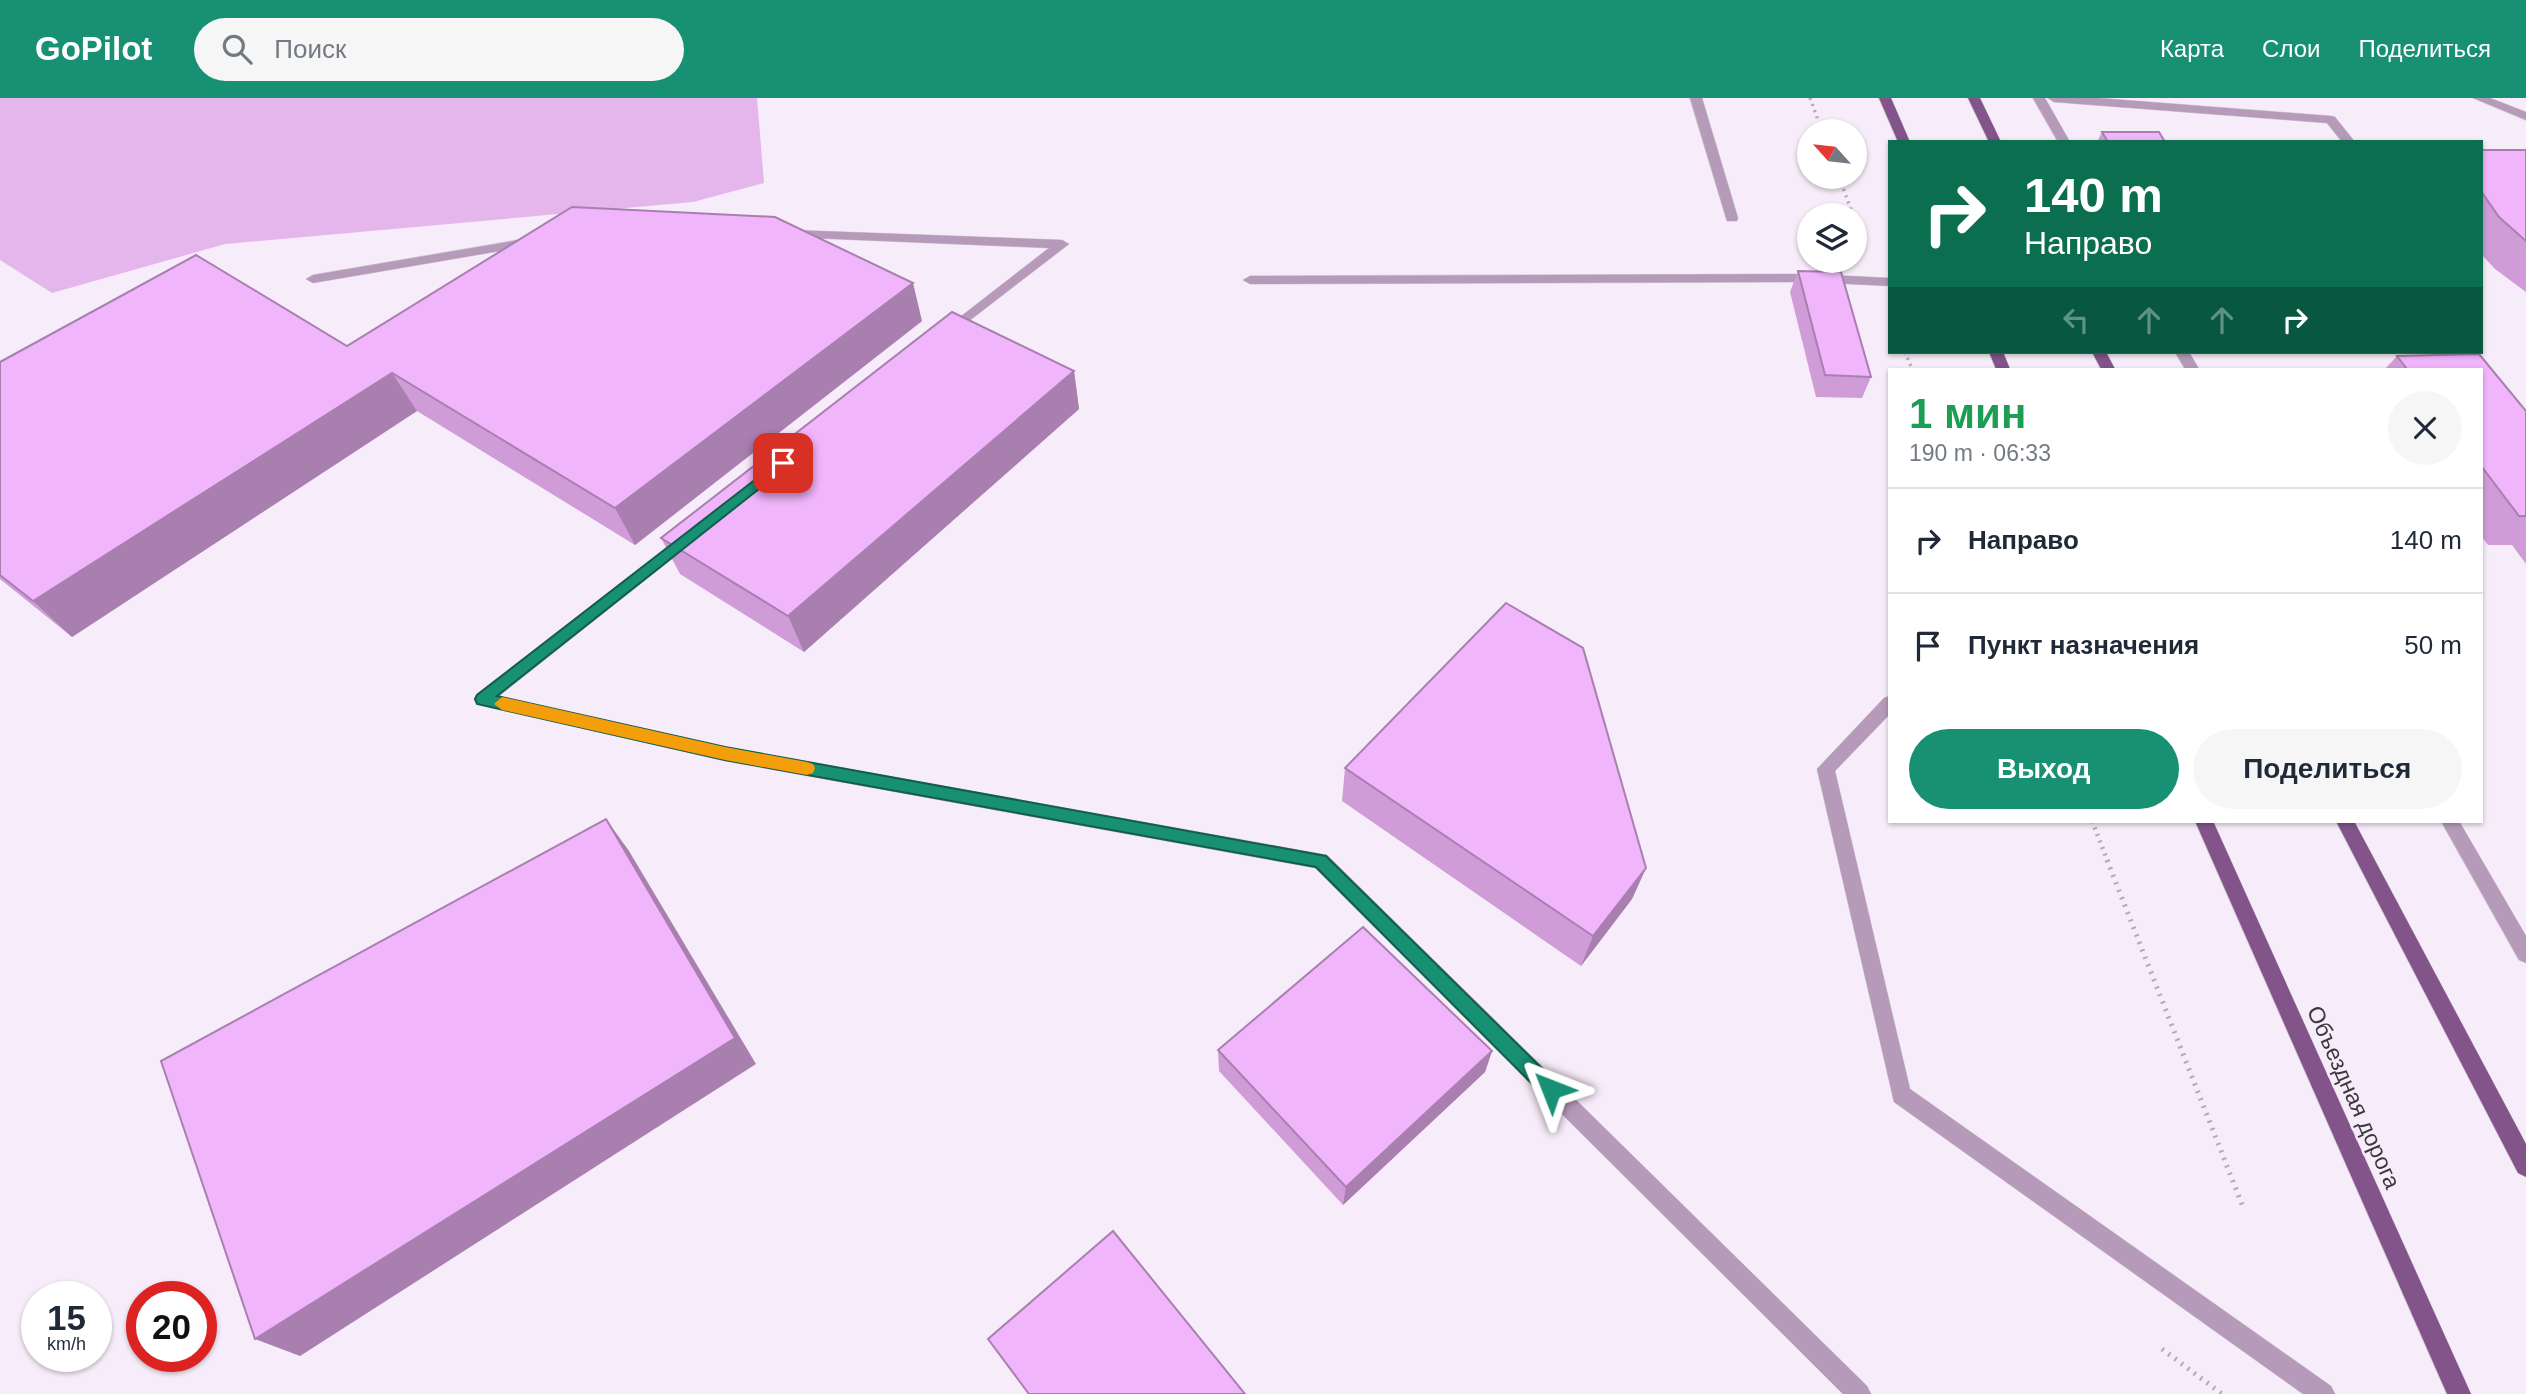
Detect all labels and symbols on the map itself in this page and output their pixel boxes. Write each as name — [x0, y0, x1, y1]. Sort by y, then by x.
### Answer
north arrow — [1797, 119, 1867, 189]
pin — [753, 433, 813, 493]
street label: Объездная дорога — [2302, 1002, 2406, 1193]
position arrow — [1514, 1052, 1588, 1126]
speed limit sign: 20 — [126, 1281, 217, 1372]

